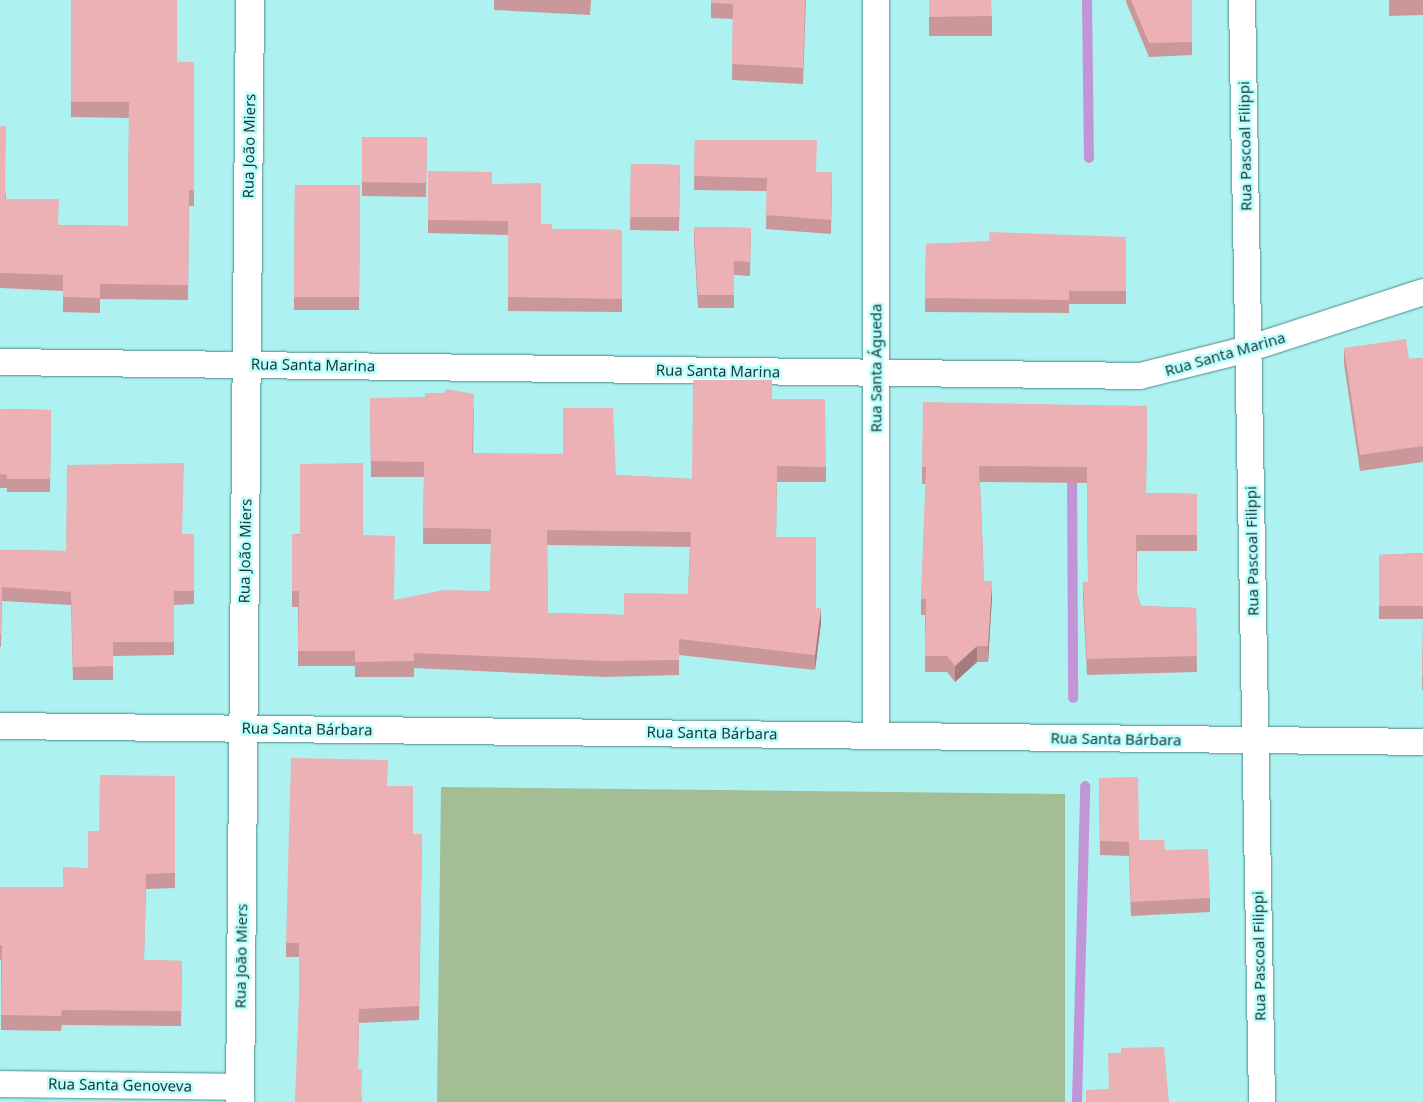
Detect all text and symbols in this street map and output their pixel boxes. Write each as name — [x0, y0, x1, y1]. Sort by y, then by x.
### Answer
street label: Rua Pascoal Filippi — [1235, 81, 1255, 211]
street label: Rua João Miers — [239, 93, 259, 199]
street label: Rua Santa Águeda — [867, 304, 885, 432]
street label: Rua Santa Marina — [1163, 328, 1287, 380]
street label: Rua Santa Marina — [251, 355, 375, 375]
street label: Rua Santa Marina — [656, 361, 780, 381]
street label: Rua Pascoal Filippi — [1242, 486, 1262, 616]
street label: Rua João Miers — [235, 498, 255, 604]
street label: Rua Santa Bárbara — [241, 719, 373, 739]
street label: Rua Santa Bárbara — [646, 723, 778, 743]
street label: Rua Santa Bárbara — [1050, 729, 1182, 749]
street label: Rua Pascoal Filippi — [1249, 891, 1269, 1021]
street label: Rua João Miers — [231, 903, 251, 1009]
street label: Rua Santa Genoveva — [48, 1075, 192, 1095]

